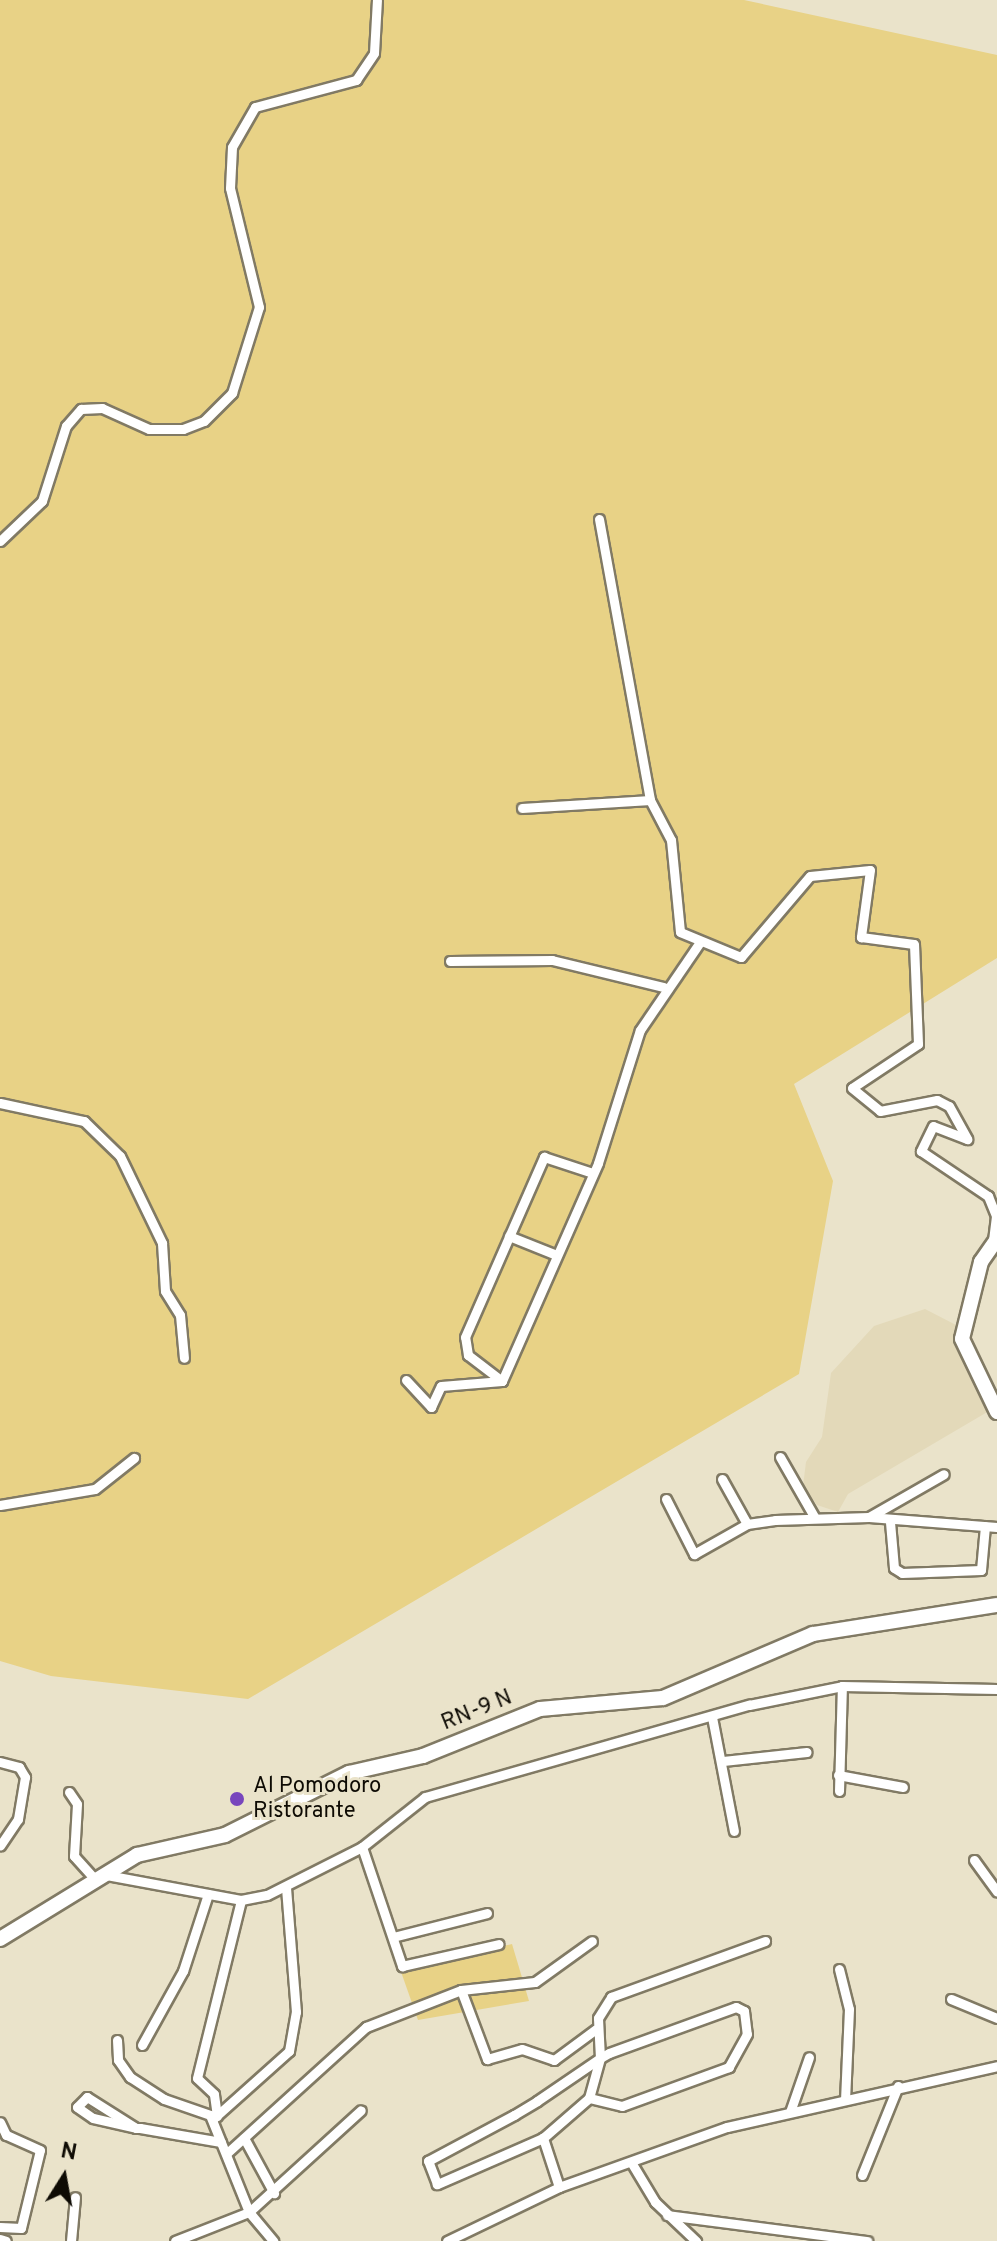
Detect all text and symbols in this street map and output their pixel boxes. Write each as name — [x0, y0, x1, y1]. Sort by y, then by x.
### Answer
street label: RN-9 N — [438, 1685, 516, 1737]
place label: Al Pomodoro Ristorante — [253, 1773, 381, 1824]
marker: Al Pomodoro Ristorante — [228, 1790, 246, 1808]
north arrow — [24, 2137, 104, 2217]
text: N — [58, 2138, 79, 2168]

